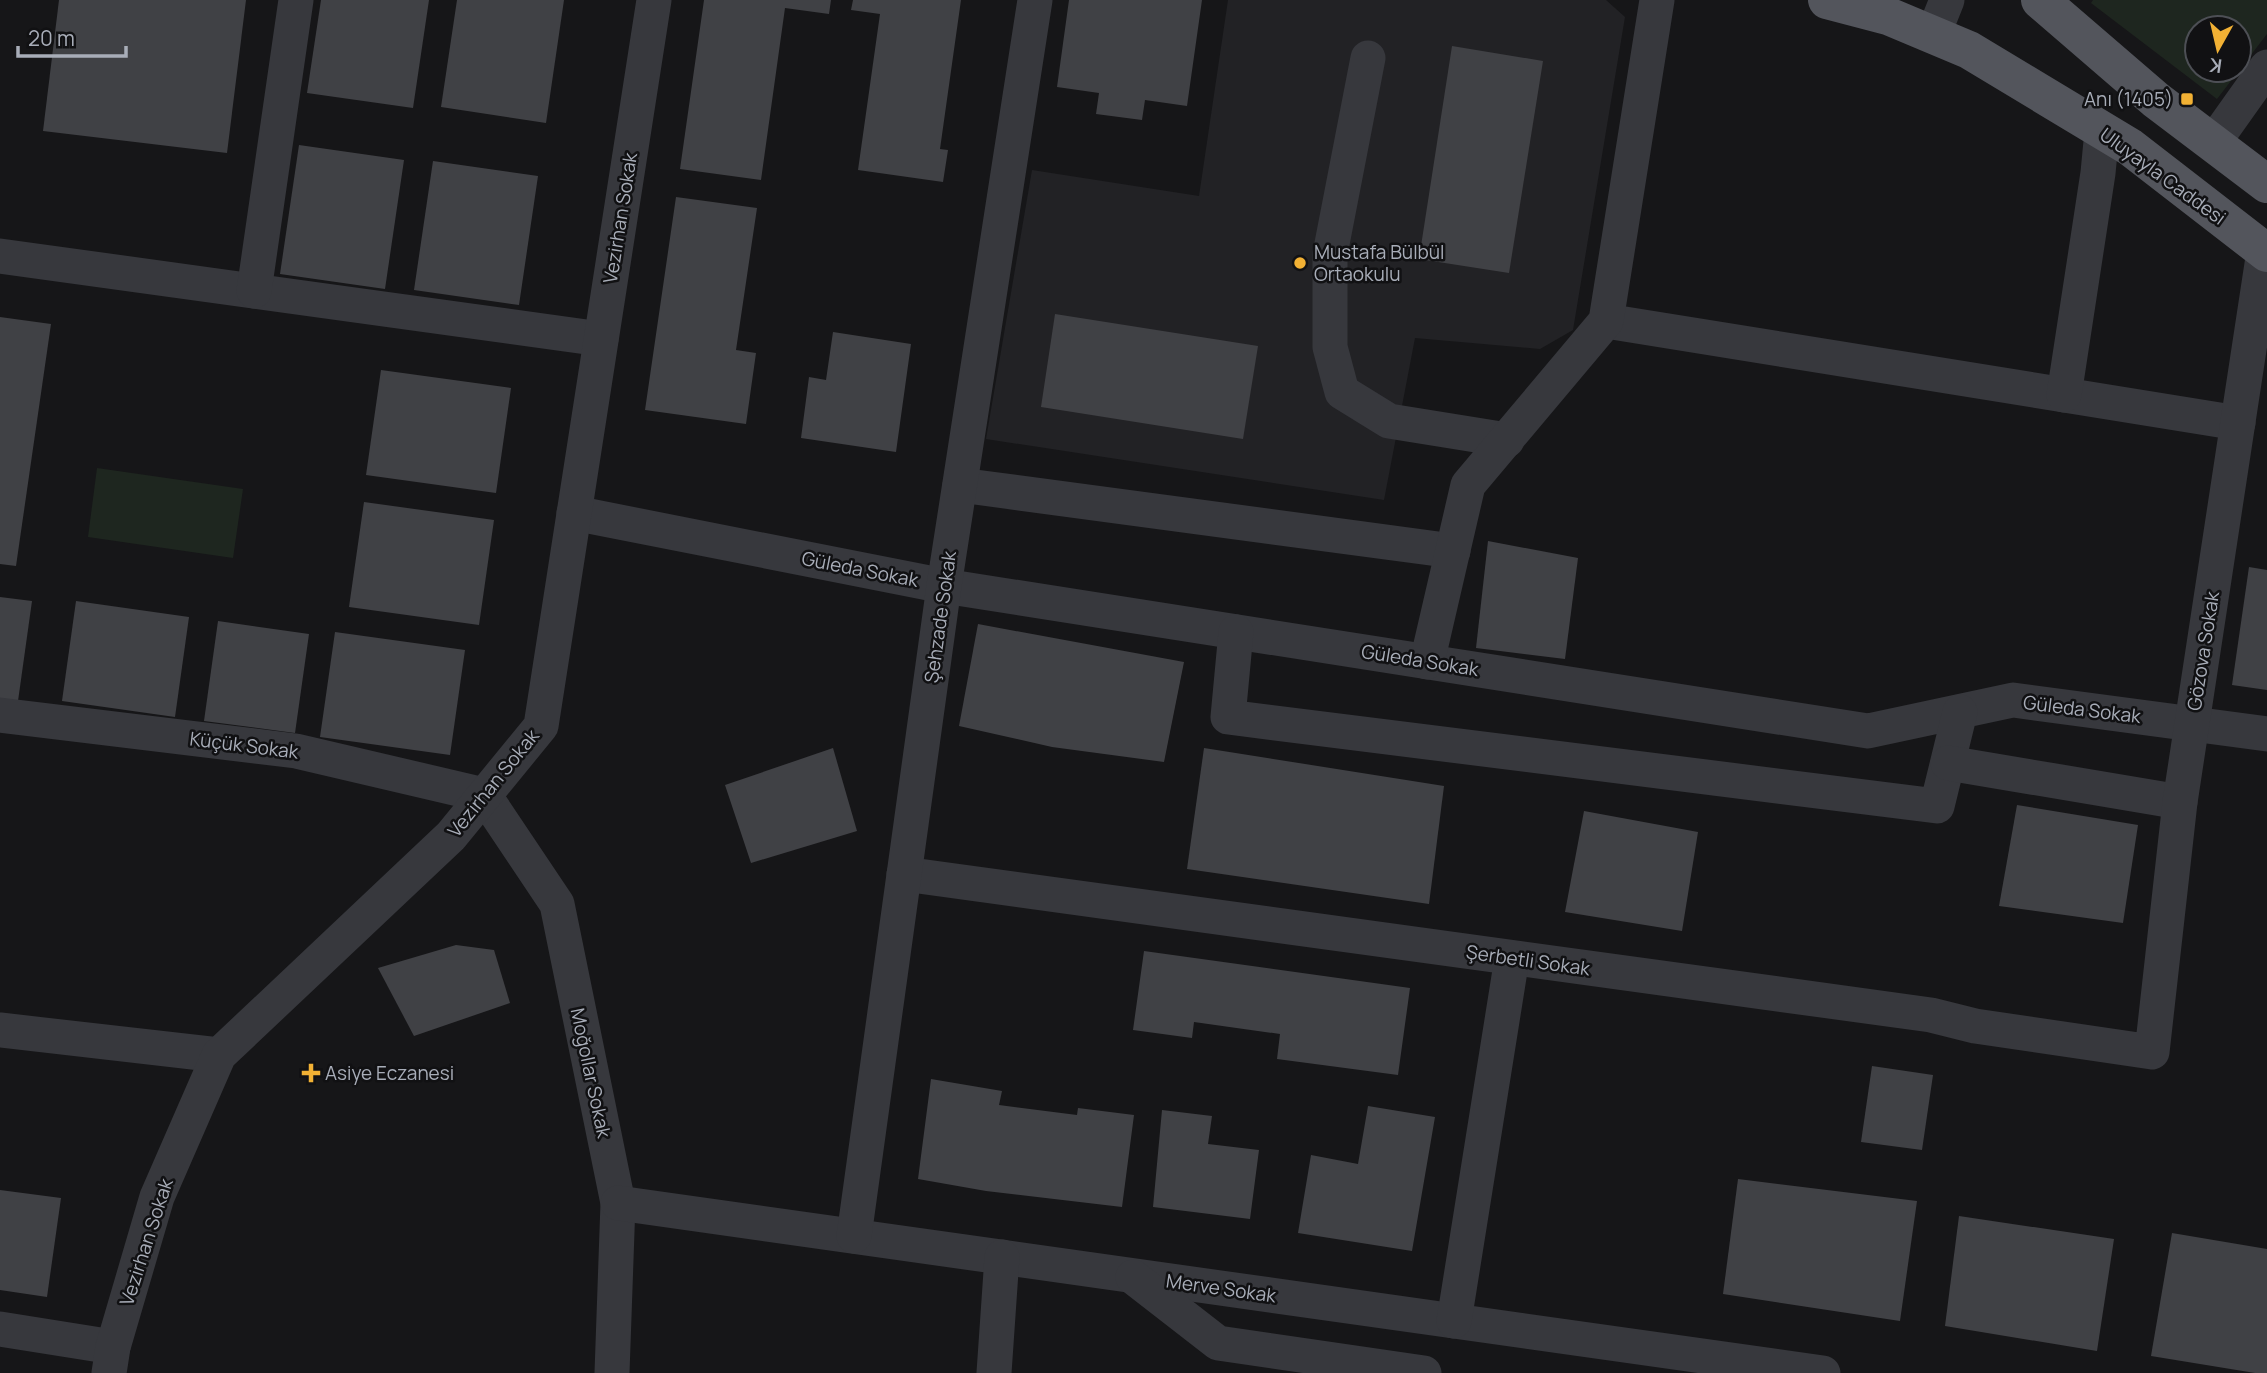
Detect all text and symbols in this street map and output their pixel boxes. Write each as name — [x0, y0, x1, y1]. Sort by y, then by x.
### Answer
scale bar — [18, 14, 126, 58]
north arrow — [2183, 14, 2253, 84]
text: 20 m — [28, 24, 75, 52]
text: K — [2207, 52, 2224, 80]
place label: Anı (1405) — [2084, 86, 2173, 112]
marker: Anı (1405) — [2179, 91, 2195, 107]
street label: Uluyayla Caddesi — [2095, 121, 2231, 231]
street label: Vezirhan Sokak — [597, 150, 643, 285]
place label: Mustafa Bülbül Ortaokulu — [1314, 239, 1445, 287]
marker: Mustafa Bülbül Ortaokulu — [1292, 255, 1308, 271]
street label: Güleda Sokak — [800, 545, 921, 593]
street label: Şehzade Sokak — [918, 549, 962, 684]
street label: Gözova Sokak — [2181, 589, 2225, 712]
street label: Güleda Sokak — [1360, 638, 1481, 682]
street label: Güleda Sokak — [2022, 689, 2143, 729]
street label: Vezirhan Sokak — [441, 723, 545, 842]
street label: Küçük Sokak — [188, 725, 300, 765]
street label: Şerbetli Sokak — [1464, 938, 1592, 982]
street label: Moğollar Sokak — [565, 1006, 618, 1141]
place label: Asiye Eczanesi — [325, 1060, 454, 1086]
marker: Asiye Eczanesi — [303, 1065, 319, 1081]
street label: Vezirhan Sokak — [113, 1175, 179, 1309]
street label: Merve Sokak — [1164, 1267, 1278, 1309]

